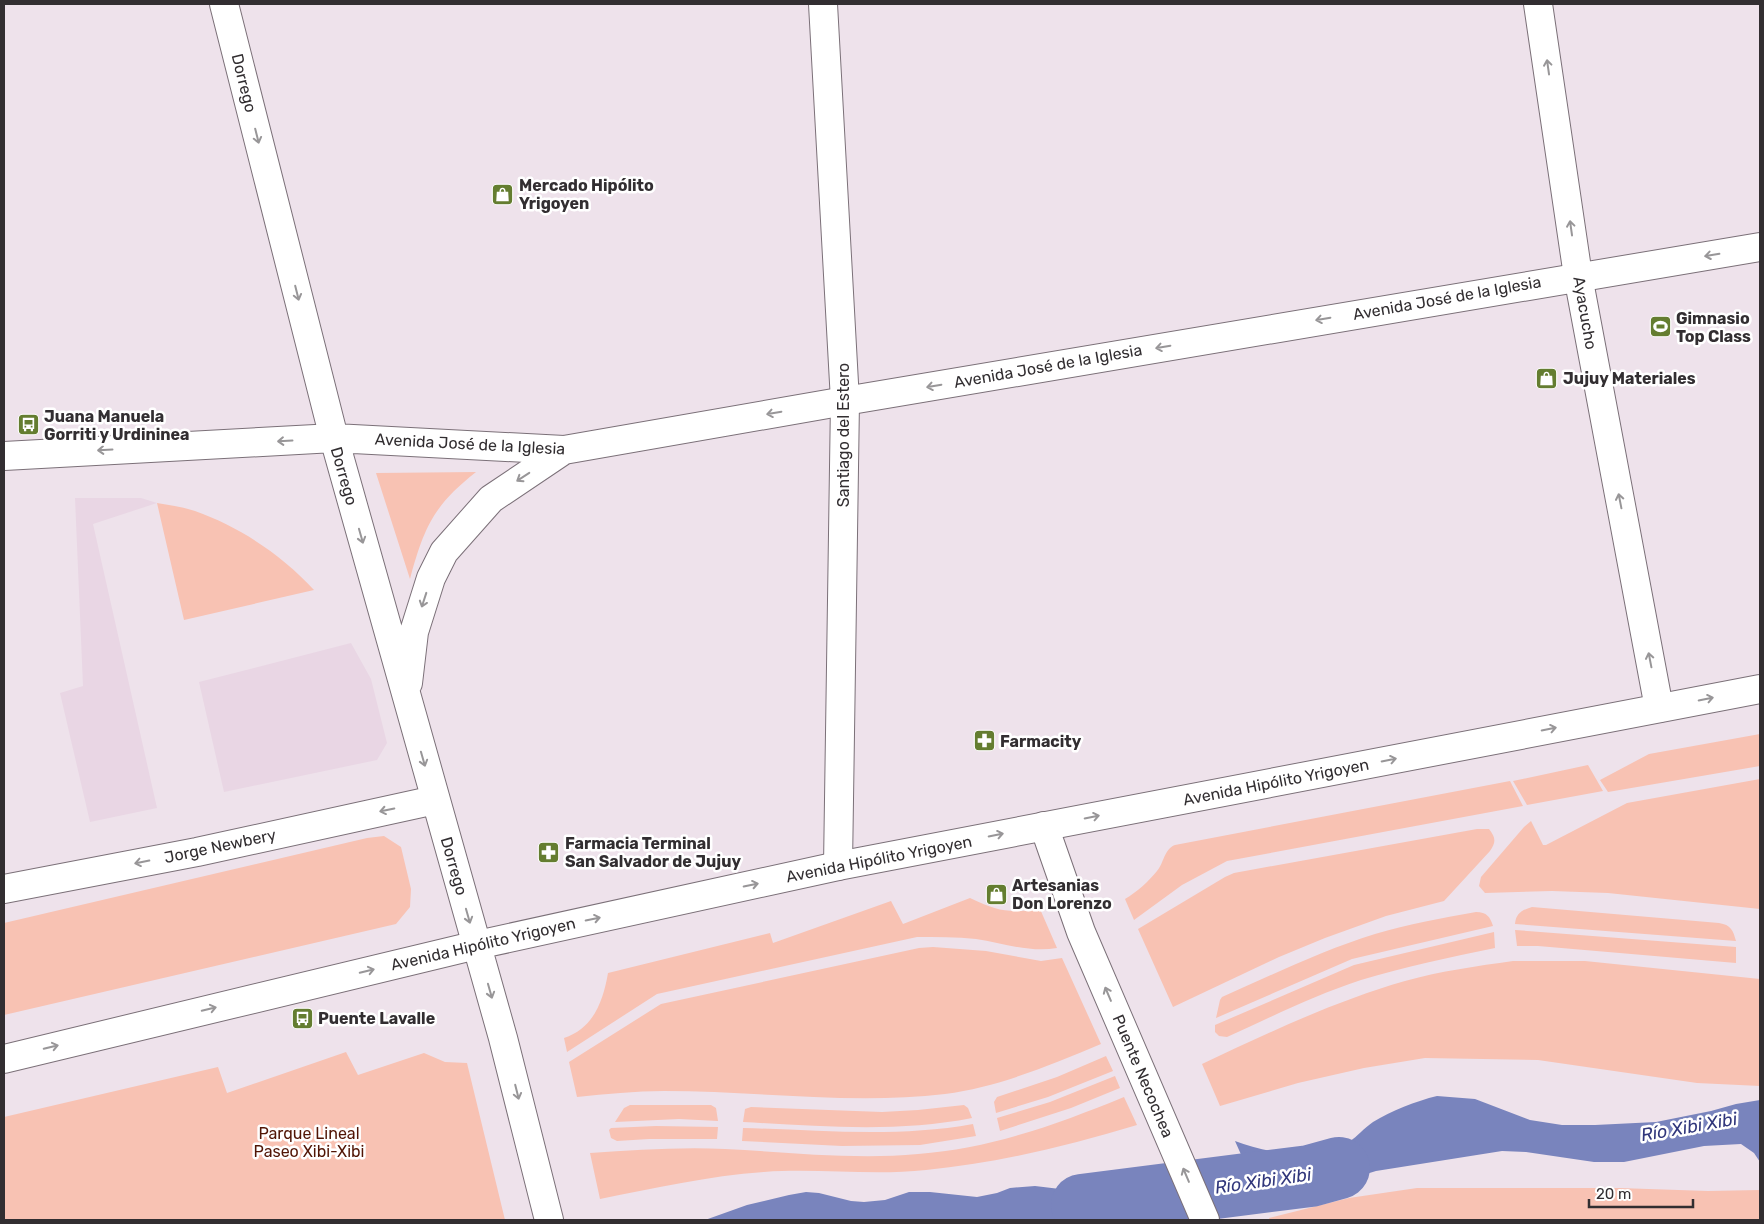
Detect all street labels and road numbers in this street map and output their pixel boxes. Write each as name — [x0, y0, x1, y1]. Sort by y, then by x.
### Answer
street label: Dorrego — [228, 52, 260, 114]
street label: Avenida José de la Iglesia — [1351, 272, 1543, 324]
street label: Ayacucho — [1569, 275, 1601, 351]
street label: Avenida José de la Iglesia — [952, 340, 1144, 392]
street label: Santiago del Estero — [834, 363, 853, 507]
street label: Avenida José de la Iglesia — [374, 430, 566, 458]
street label: Dorrego — [327, 445, 361, 507]
street label: Avenida Hipólito Yrigoyen — [1181, 755, 1371, 809]
street label: Jorge Newbery — [162, 825, 278, 867]
street label: Avenida Hipólito Yrigoyen — [784, 832, 974, 886]
street label: Dorrego — [437, 835, 471, 897]
street label: Avenida Hipólito Yrigoyen — [389, 913, 577, 975]
street label: Puente Necochea — [1108, 1012, 1178, 1140]

